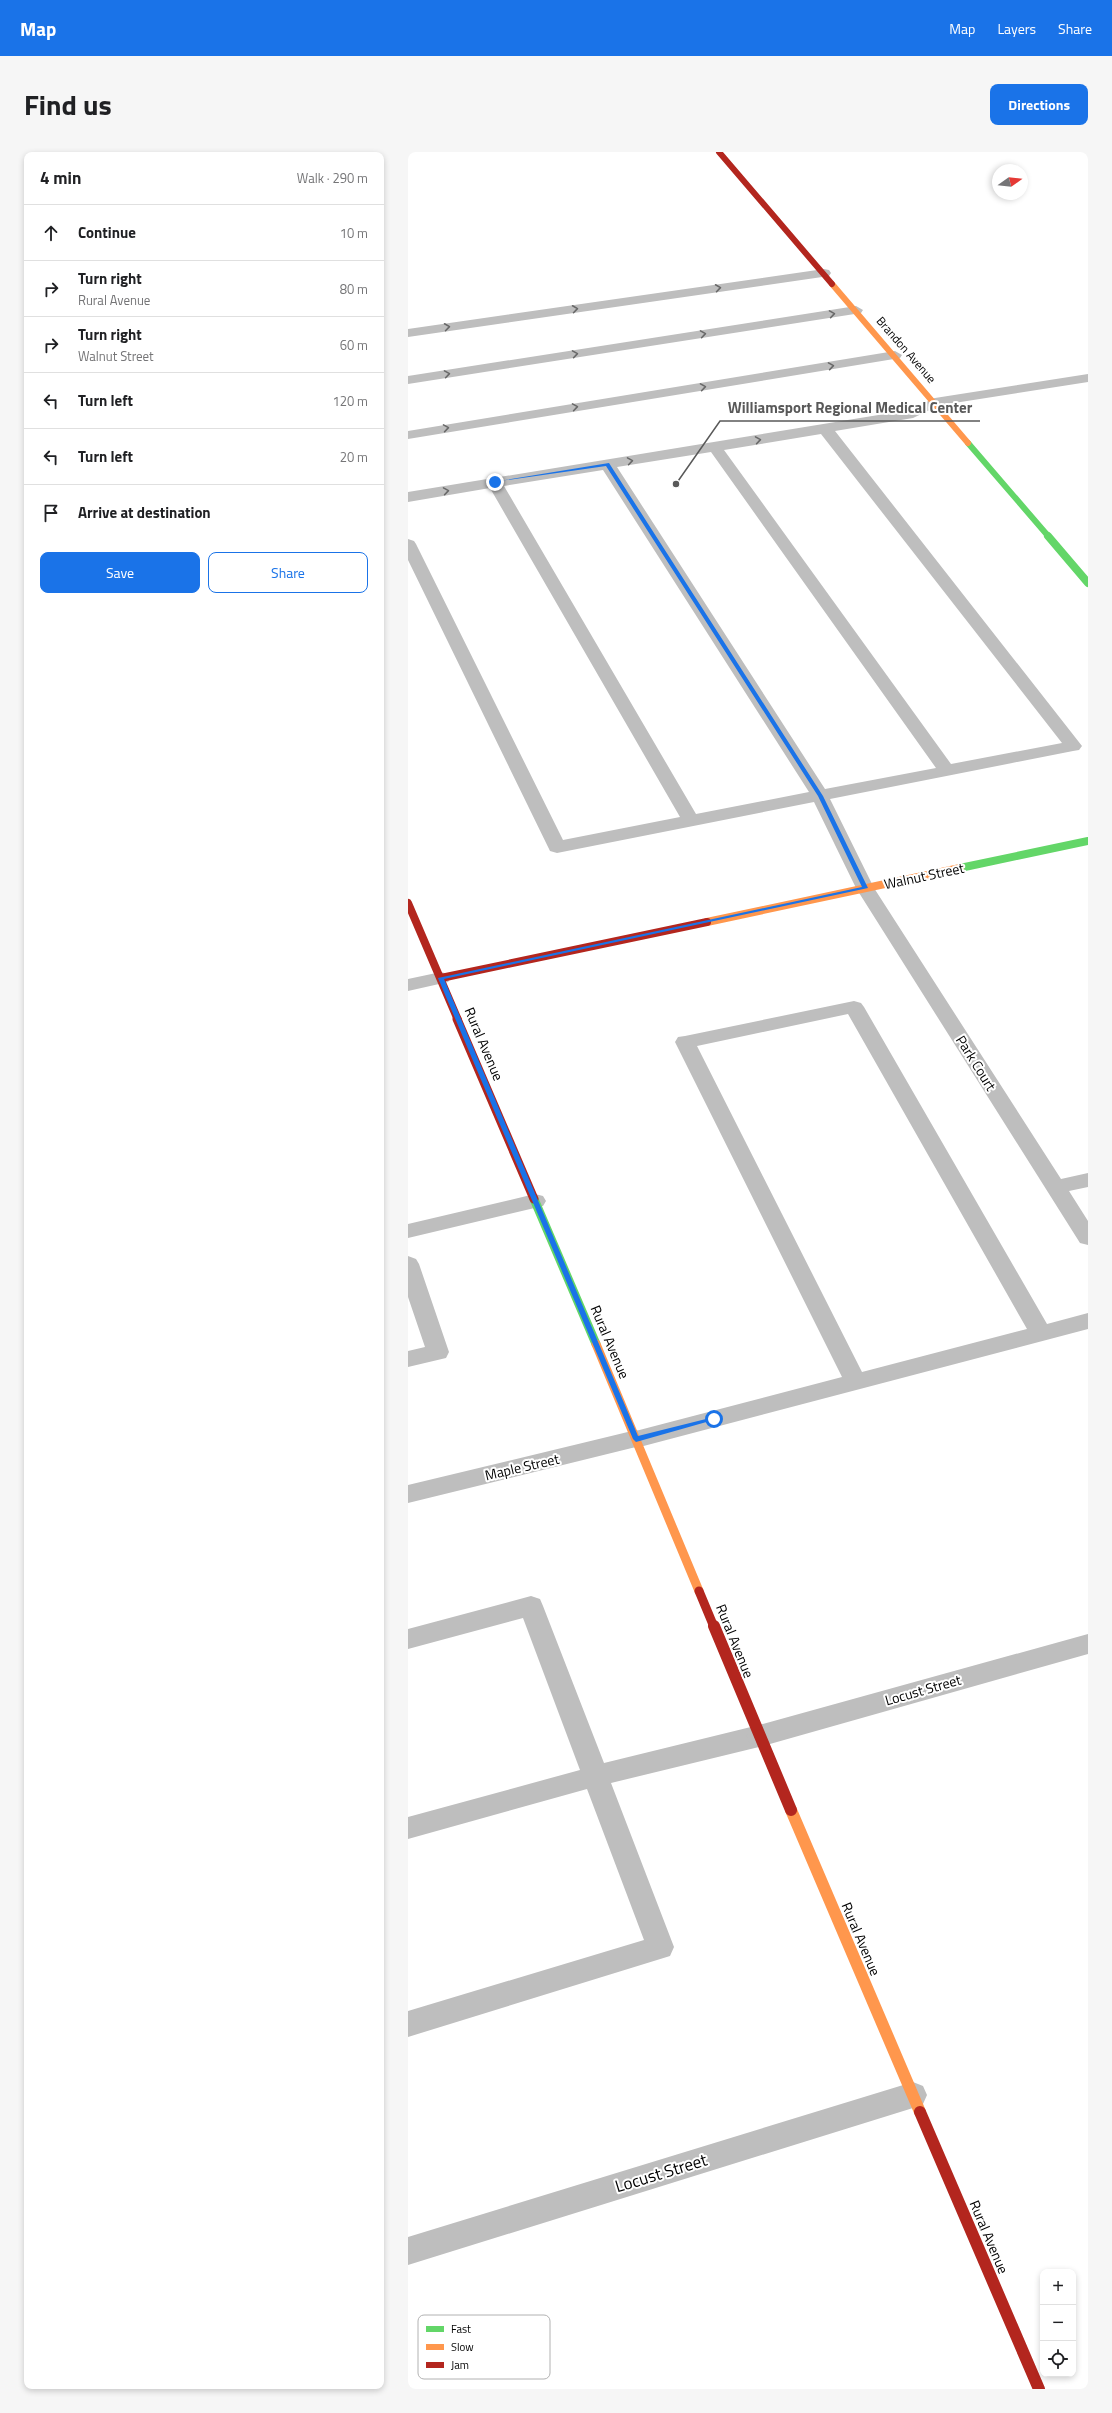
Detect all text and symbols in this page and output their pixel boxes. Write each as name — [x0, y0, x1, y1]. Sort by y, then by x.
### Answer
text: Map — [20, 14, 56, 43]
text: Map — [949, 18, 975, 39]
text: Layers — [997, 18, 1036, 39]
text: Share — [1058, 18, 1092, 39]
text: Find us — [24, 83, 112, 126]
button: Directions — [990, 84, 1088, 125]
north arrow — [992, 164, 1028, 200]
text: 4 min — [40, 165, 81, 191]
text: Walk · 290 m — [297, 168, 368, 188]
text: Continue — [78, 221, 136, 244]
icon: ahead — [40, 222, 62, 244]
text: 10 m — [340, 223, 368, 243]
text: Turn right — [78, 267, 142, 290]
icon: right — [40, 278, 62, 300]
text: 80 m — [340, 279, 368, 299]
one-way arrow — [715, 284, 721, 293]
text: Rural Avenue — [78, 290, 150, 310]
one-way arrow — [572, 305, 578, 314]
one-way arrow — [829, 310, 835, 319]
street label: Brandon Avenue — [872, 312, 941, 387]
text: Turn right — [78, 323, 142, 346]
one-way arrow — [444, 323, 450, 332]
one-way arrow — [700, 330, 707, 339]
icon: right — [40, 334, 62, 356]
text: 60 m — [340, 335, 368, 355]
text: Walnut Street — [78, 346, 154, 366]
one-way arrow — [572, 350, 578, 359]
one-way arrow — [828, 362, 835, 371]
one-way arrow — [443, 370, 450, 379]
one-way arrow — [700, 383, 706, 391]
text: Turn left — [78, 389, 133, 412]
icon: left — [40, 390, 62, 412]
text: 120 m — [332, 391, 368, 411]
callout: Williamsport Regional Medical Center — [720, 394, 980, 421]
text: Williamsport Regional Medical Center — [728, 396, 973, 419]
one-way arrow — [572, 404, 578, 412]
one-way arrow — [443, 424, 450, 433]
one-way arrow — [755, 436, 761, 444]
text: Turn left — [78, 445, 133, 468]
icon: left — [40, 446, 62, 468]
text: 20 m — [340, 447, 368, 467]
one-way arrow — [627, 457, 633, 465]
route end — [486, 473, 504, 491]
one-way arrow — [443, 487, 450, 495]
text: Arrive at destination — [78, 501, 211, 524]
icon: arrive — [40, 502, 62, 524]
button: Save — [40, 552, 200, 593]
button: Share — [208, 552, 368, 593]
street label: Walnut Street — [882, 857, 966, 894]
street label: Rural Avenue — [460, 1004, 509, 1084]
street label: Park Court — [951, 1031, 1002, 1095]
street label: Rural Avenue — [586, 1302, 635, 1382]
route start — [705, 1410, 723, 1428]
street label: Maple Street — [483, 1448, 561, 1485]
street label: Rural Avenue — [711, 1601, 760, 1681]
street label: Locust Street — [882, 1669, 963, 1710]
street label: Rural Avenue — [837, 1899, 886, 1979]
street label: Locust Street — [612, 2147, 710, 2199]
street label: Rural Avenue — [965, 2197, 1014, 2277]
map controls — [1040, 2269, 1076, 2377]
button: + — [1040, 2269, 1076, 2305]
button: − — [1040, 2305, 1076, 2341]
legend — [418, 2315, 550, 2379]
text: Fast — [451, 2321, 471, 2337]
text: Slow — [451, 2339, 474, 2355]
button: locate — [1040, 2341, 1076, 2377]
text: Jam — [451, 2357, 469, 2373]

